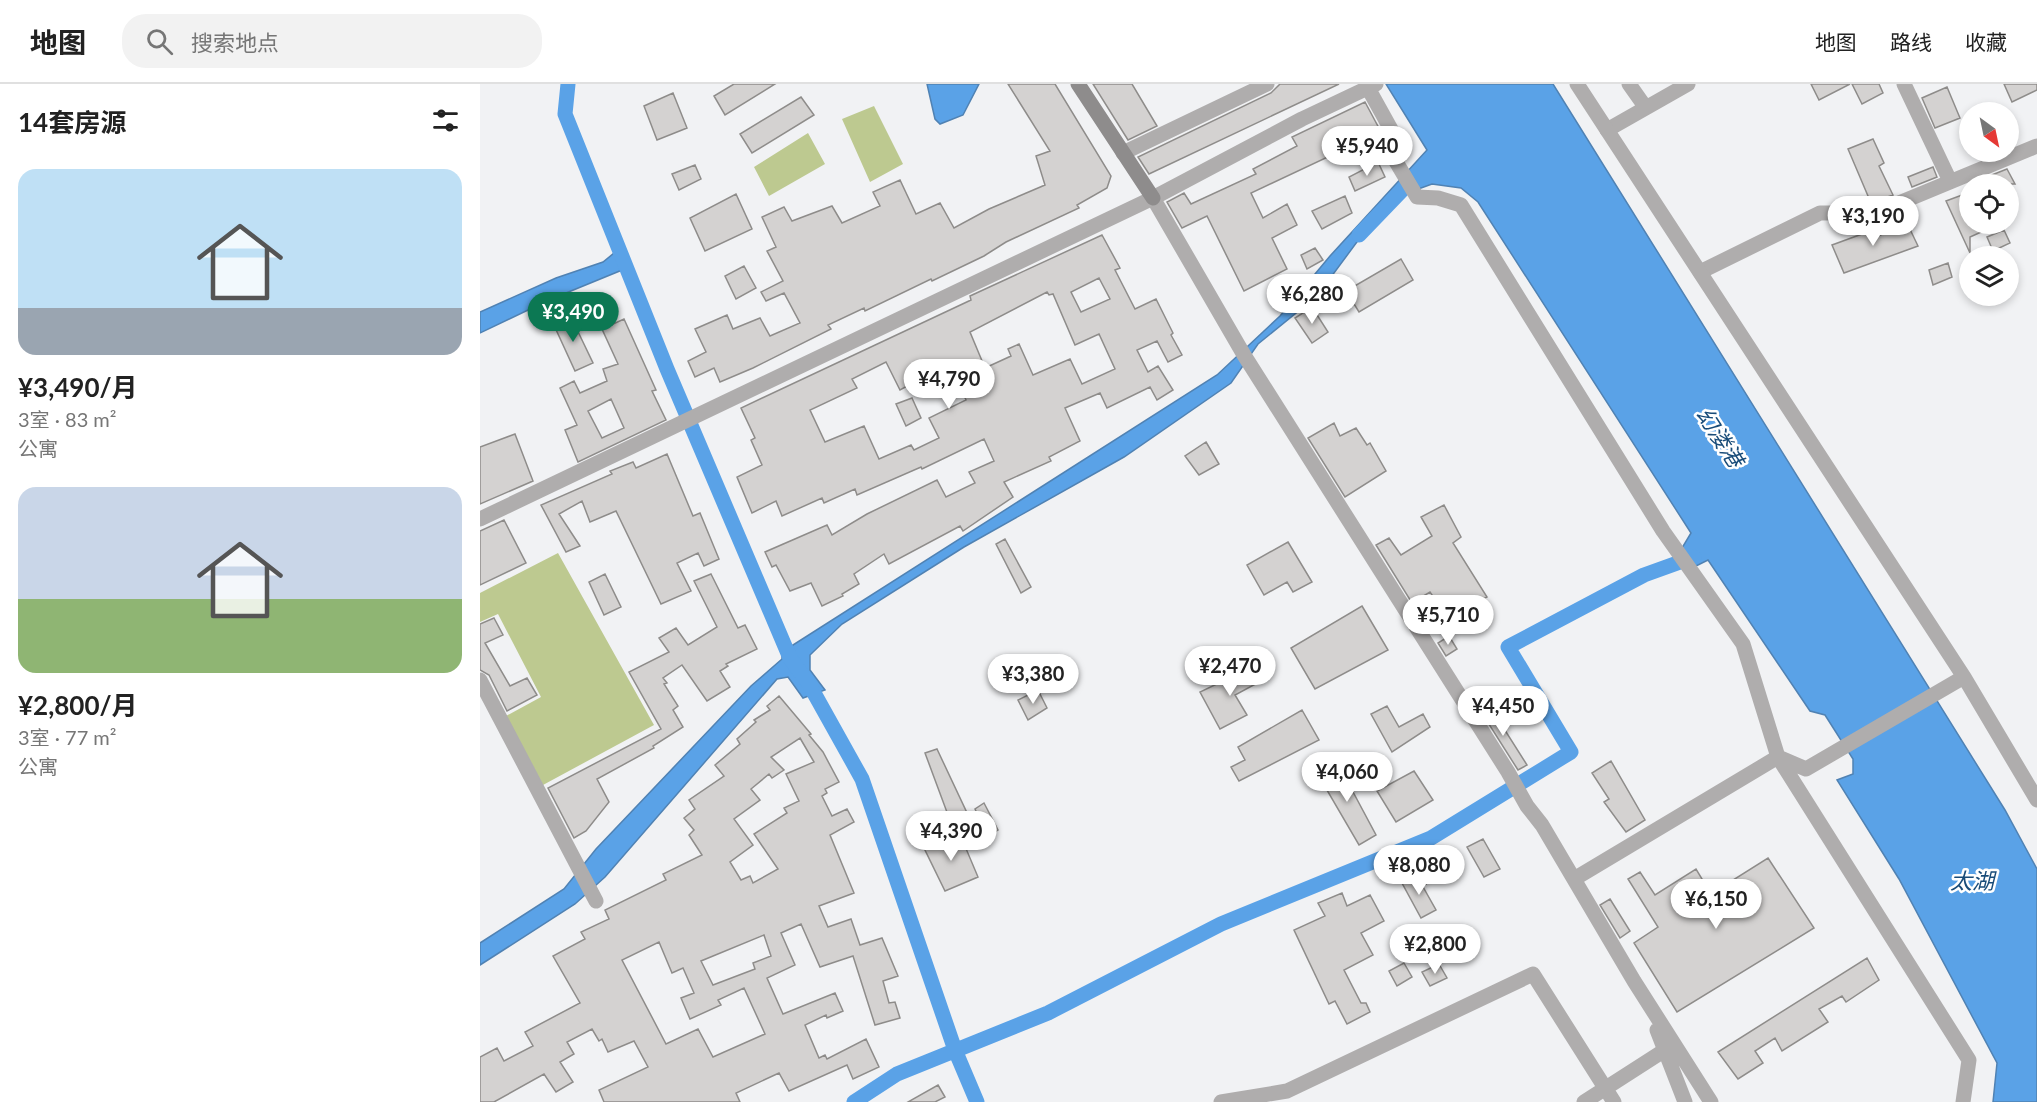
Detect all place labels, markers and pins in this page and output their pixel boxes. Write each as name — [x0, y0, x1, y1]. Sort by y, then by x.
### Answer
pin: ¥5,940 — [1318, 126, 1416, 177]
pin: ¥3,190 — [1824, 196, 1922, 247]
pin: ¥6,280 — [1263, 274, 1361, 325]
pin: ¥3,490 — [524, 292, 622, 343]
pin: ¥4,790 — [900, 359, 998, 410]
pin: ¥5,710 — [1399, 595, 1497, 646]
pin: ¥2,470 — [1181, 646, 1279, 697]
pin: ¥3,380 — [984, 654, 1082, 705]
pin: ¥4,450 — [1454, 686, 1552, 737]
pin: ¥4,060 — [1298, 752, 1396, 803]
pin: ¥4,390 — [902, 811, 1000, 862]
pin: ¥8,080 — [1370, 845, 1468, 896]
pin: ¥6,150 — [1667, 879, 1765, 930]
pin: ¥2,800 — [1386, 924, 1484, 975]

